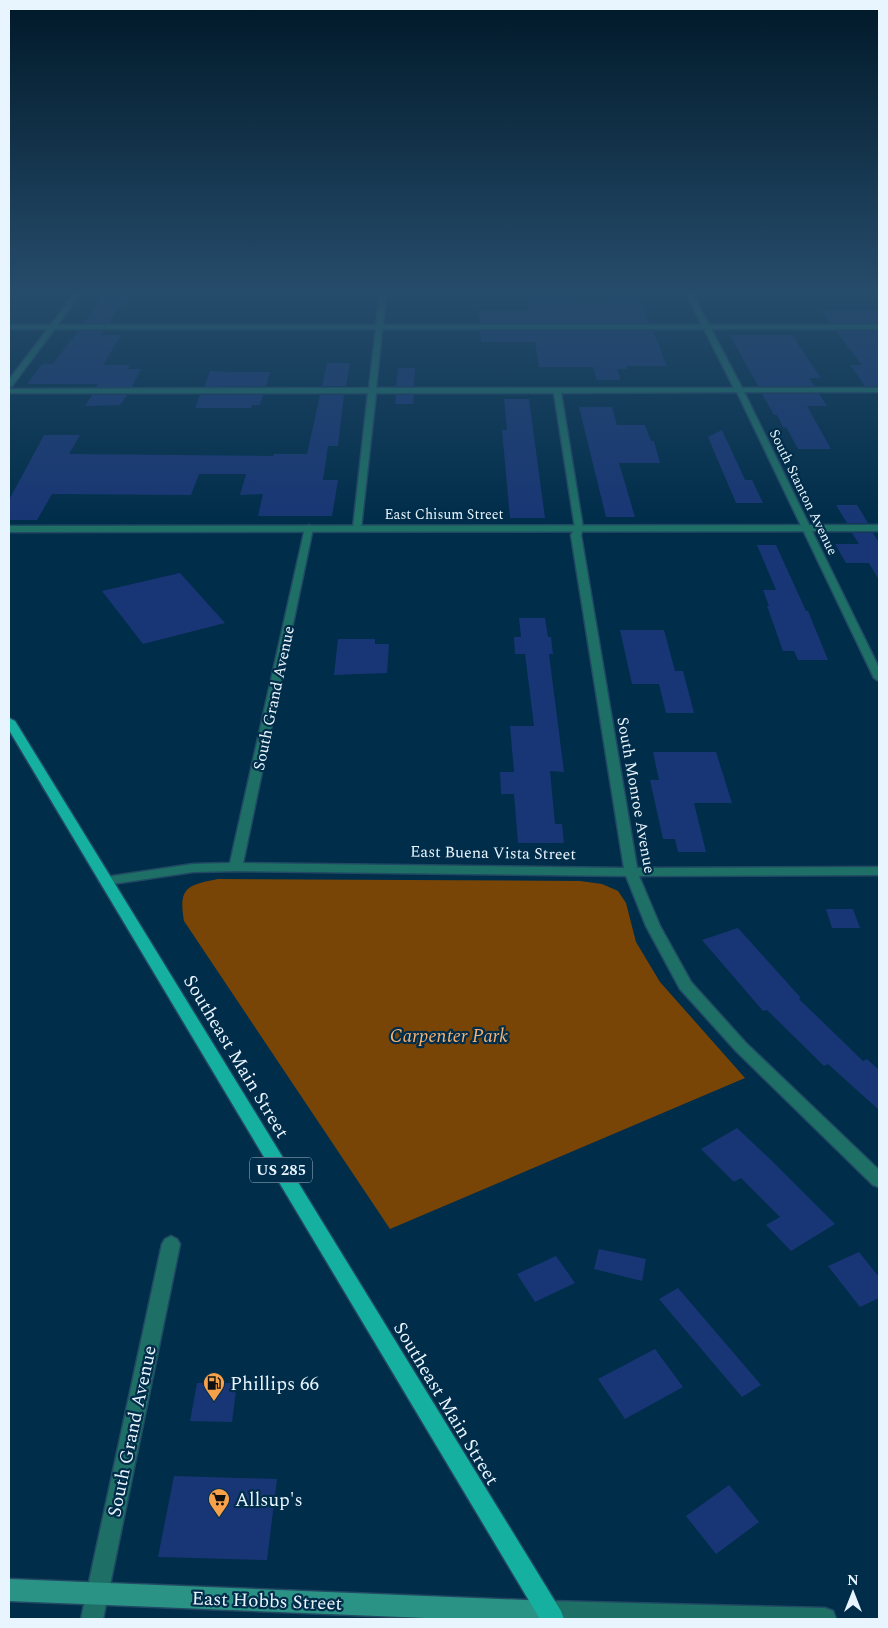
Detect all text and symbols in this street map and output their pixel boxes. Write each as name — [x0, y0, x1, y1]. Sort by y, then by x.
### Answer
street label: South Stanton Avenue — [764, 426, 843, 559]
street label: East Chisum Street — [384, 504, 504, 525]
street label: South Grand Avenue — [247, 624, 301, 773]
street label: South Monroe Avenue — [610, 715, 662, 875]
street label: East Buena Vista Street — [410, 840, 577, 866]
street label: Southeast Main Street — [175, 969, 296, 1144]
park label: Carpenter Park — [390, 1022, 508, 1051]
road number: US 285 — [250, 1158, 312, 1182]
street label: Southeast Main Street — [385, 1316, 506, 1491]
street label: South Grand Avenue — [100, 1343, 165, 1520]
place label: Phillips 66 — [230, 1370, 319, 1399]
fuel station icon: Phillips 66 — [202, 1371, 226, 1402]
place label: Allsup's — [235, 1486, 303, 1515]
supermarket icon: Allsup's — [207, 1487, 231, 1518]
north arrow — [828, 1568, 878, 1618]
text: N — [847, 1570, 859, 1591]
street label: East Hobbs Street — [191, 1584, 343, 1619]

